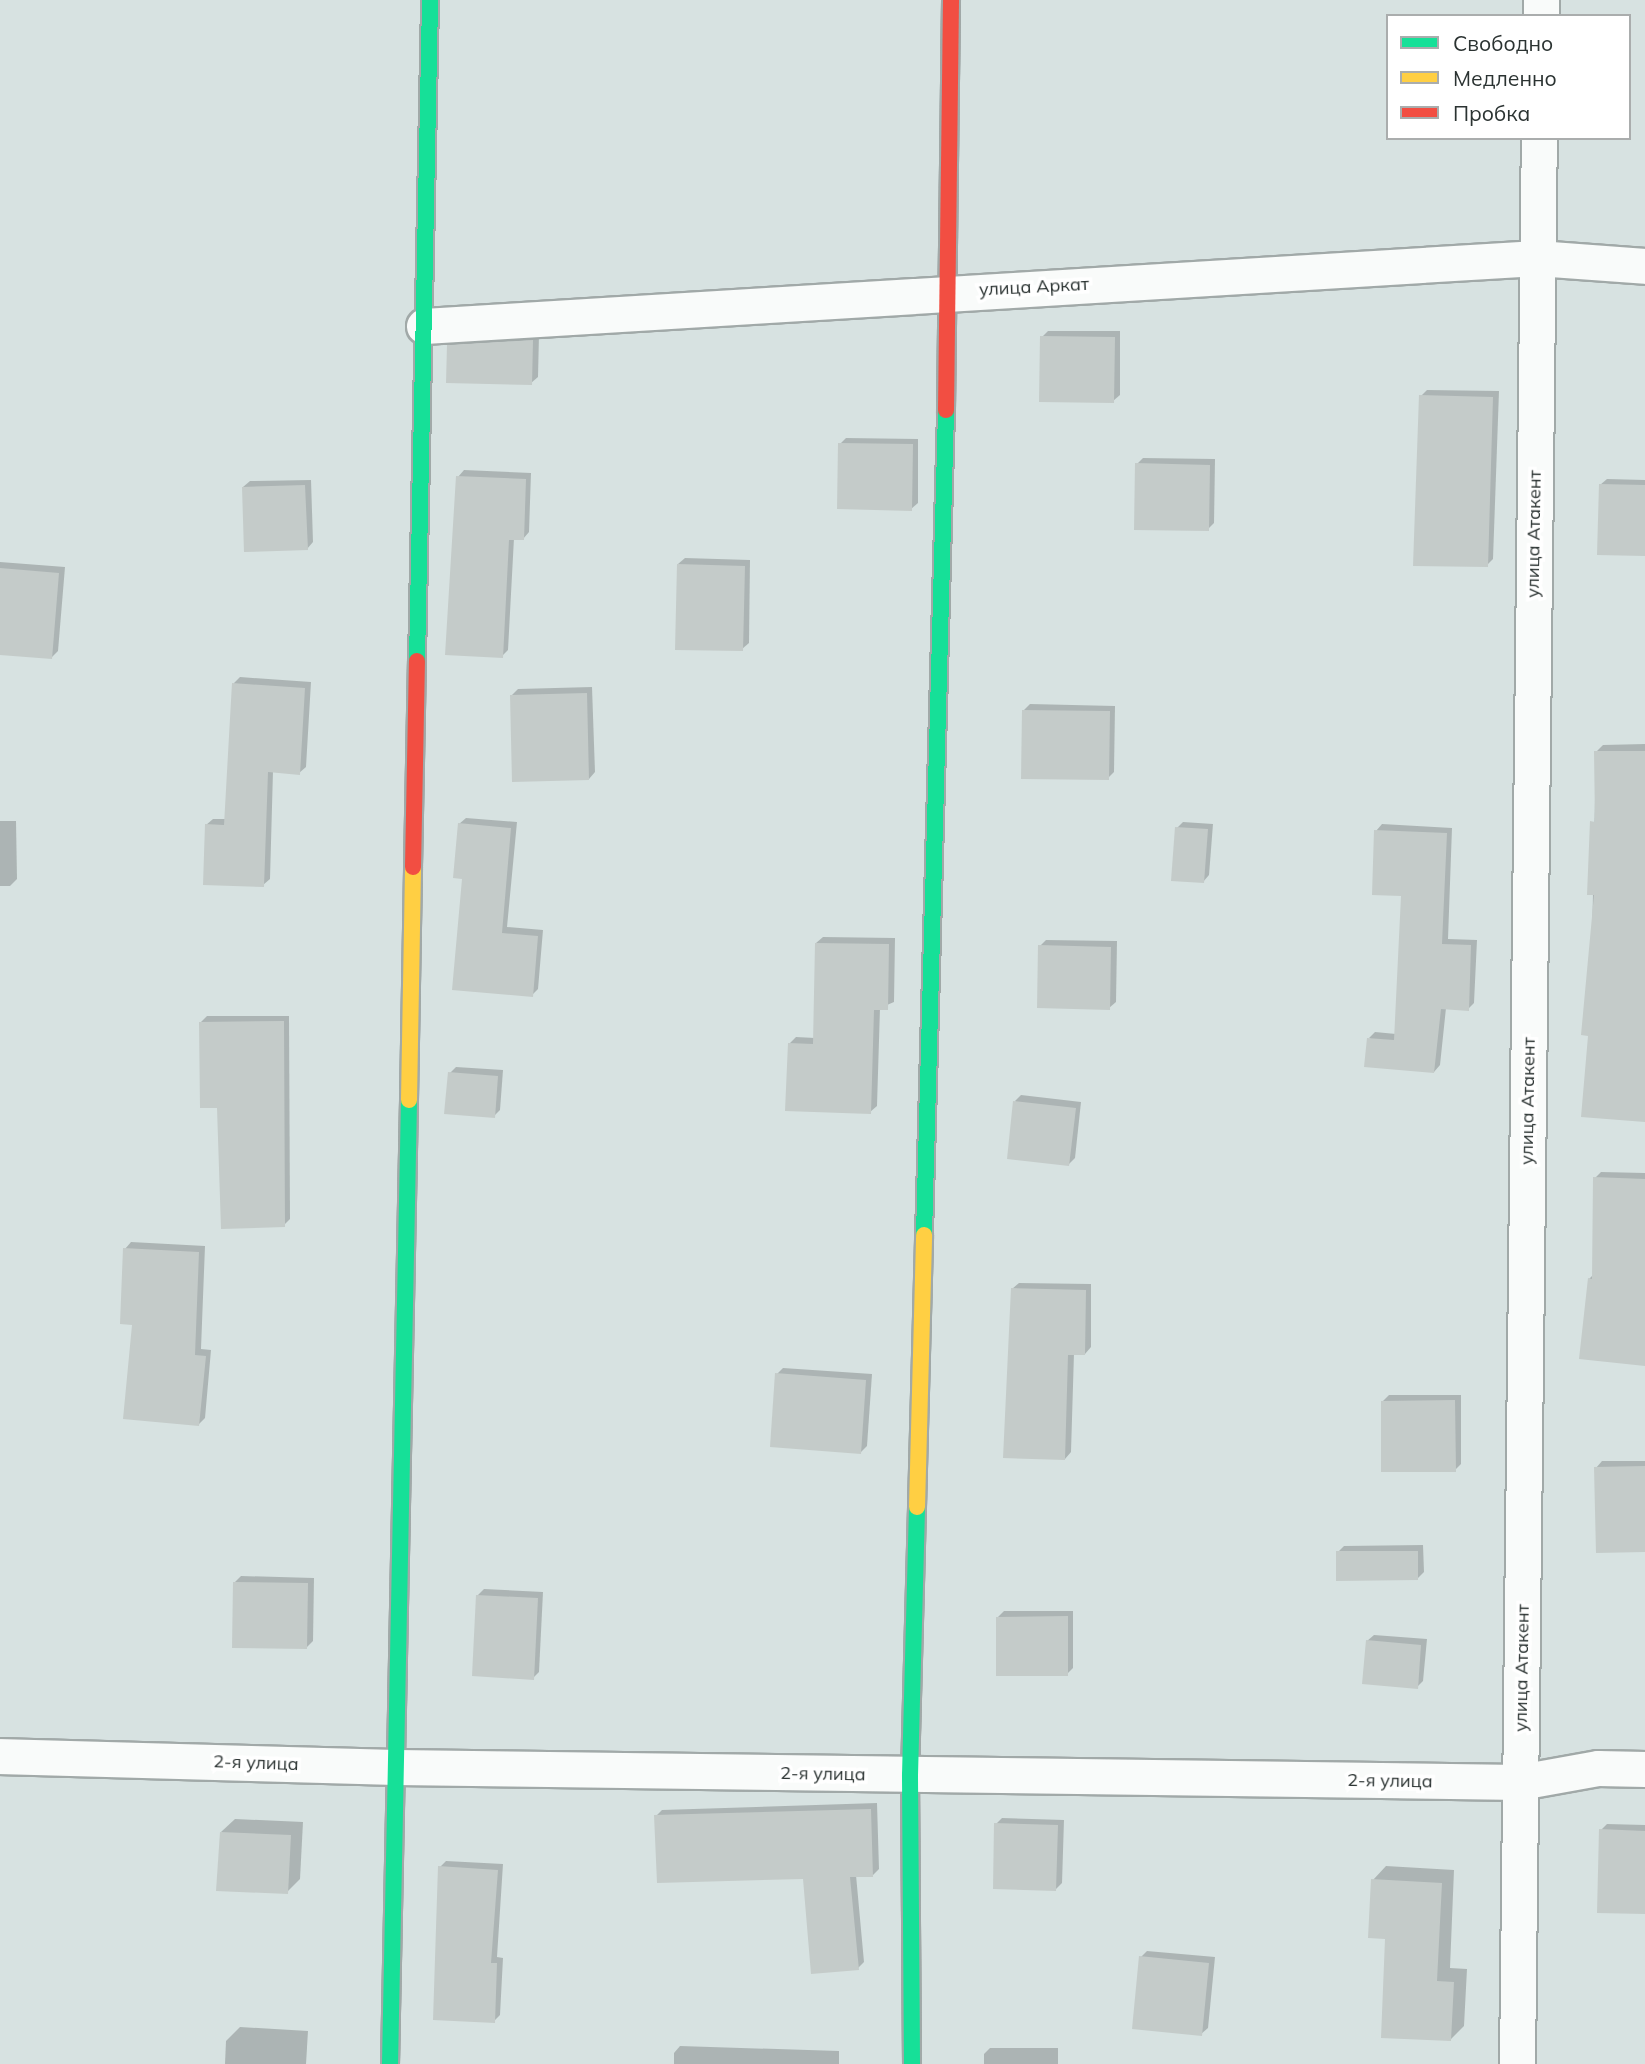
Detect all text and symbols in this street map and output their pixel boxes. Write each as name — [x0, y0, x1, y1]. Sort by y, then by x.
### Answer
legend — [1386, 14, 1631, 140]
text: Свободно — [1453, 30, 1553, 56]
text: Медленно — [1453, 65, 1557, 91]
text: Пробка — [1453, 100, 1530, 126]
street label: улица Аркат — [978, 273, 1090, 301]
street label: улица Атакент — [1522, 470, 1546, 598]
street label: улица Атакент — [1516, 1037, 1540, 1165]
street label: улица Атакент — [1510, 1604, 1534, 1732]
street label: 2-я улица — [213, 1751, 299, 1775]
street label: 2-я улица — [780, 1762, 866, 1786]
street label: 2-я улица — [1347, 1769, 1433, 1793]

